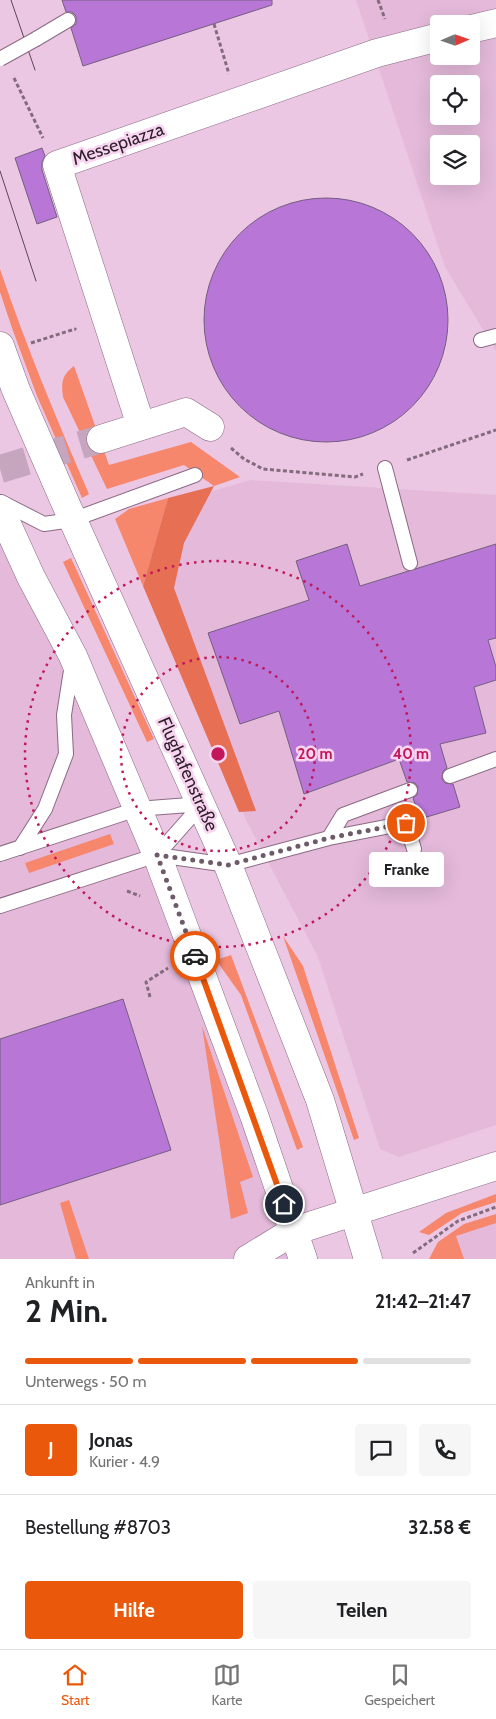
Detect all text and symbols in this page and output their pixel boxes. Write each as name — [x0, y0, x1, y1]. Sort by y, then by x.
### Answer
north arrow — [430, 15, 480, 65]
map controls — [430, 15, 480, 185]
button: locate — [430, 75, 480, 125]
street label: Messepiazza — [69, 118, 167, 170]
button: layers — [430, 135, 480, 185]
street label: Flughafenstraße — [153, 713, 223, 835]
centre of rings — [209, 745, 227, 763]
text: 20 m — [298, 745, 332, 763]
text: 40 m — [393, 745, 429, 763]
pin — [385, 802, 427, 844]
icon: bag — [392, 809, 420, 837]
callout: Franke — [368, 853, 444, 888]
text: Franke — [384, 860, 429, 879]
courier — [170, 931, 220, 981]
icon: car — [181, 942, 209, 970]
pin — [263, 1183, 305, 1225]
icon: home — [270, 1190, 298, 1218]
text: Ankunft in — [25, 1273, 95, 1292]
text: 21:42–21:47 — [375, 1290, 471, 1313]
text: 2 Min. — [25, 1291, 108, 1330]
text: Unterwegs · 50 m — [25, 1372, 147, 1391]
button: chat — [355, 1424, 407, 1476]
button: phone — [419, 1424, 471, 1476]
text: Jonas — [89, 1429, 133, 1452]
text: J — [48, 1438, 54, 1461]
text: Kurier · 4.9 — [89, 1452, 160, 1471]
text: Bestellung #8703 — [25, 1516, 171, 1539]
text: 32.58 € — [408, 1516, 471, 1539]
button: Hilfe — [25, 1581, 243, 1639]
button: Teilen — [253, 1581, 471, 1639]
tab: Start — [61, 1661, 90, 1709]
tab: Karte — [212, 1661, 242, 1709]
tab: Gespeichert — [364, 1661, 435, 1709]

